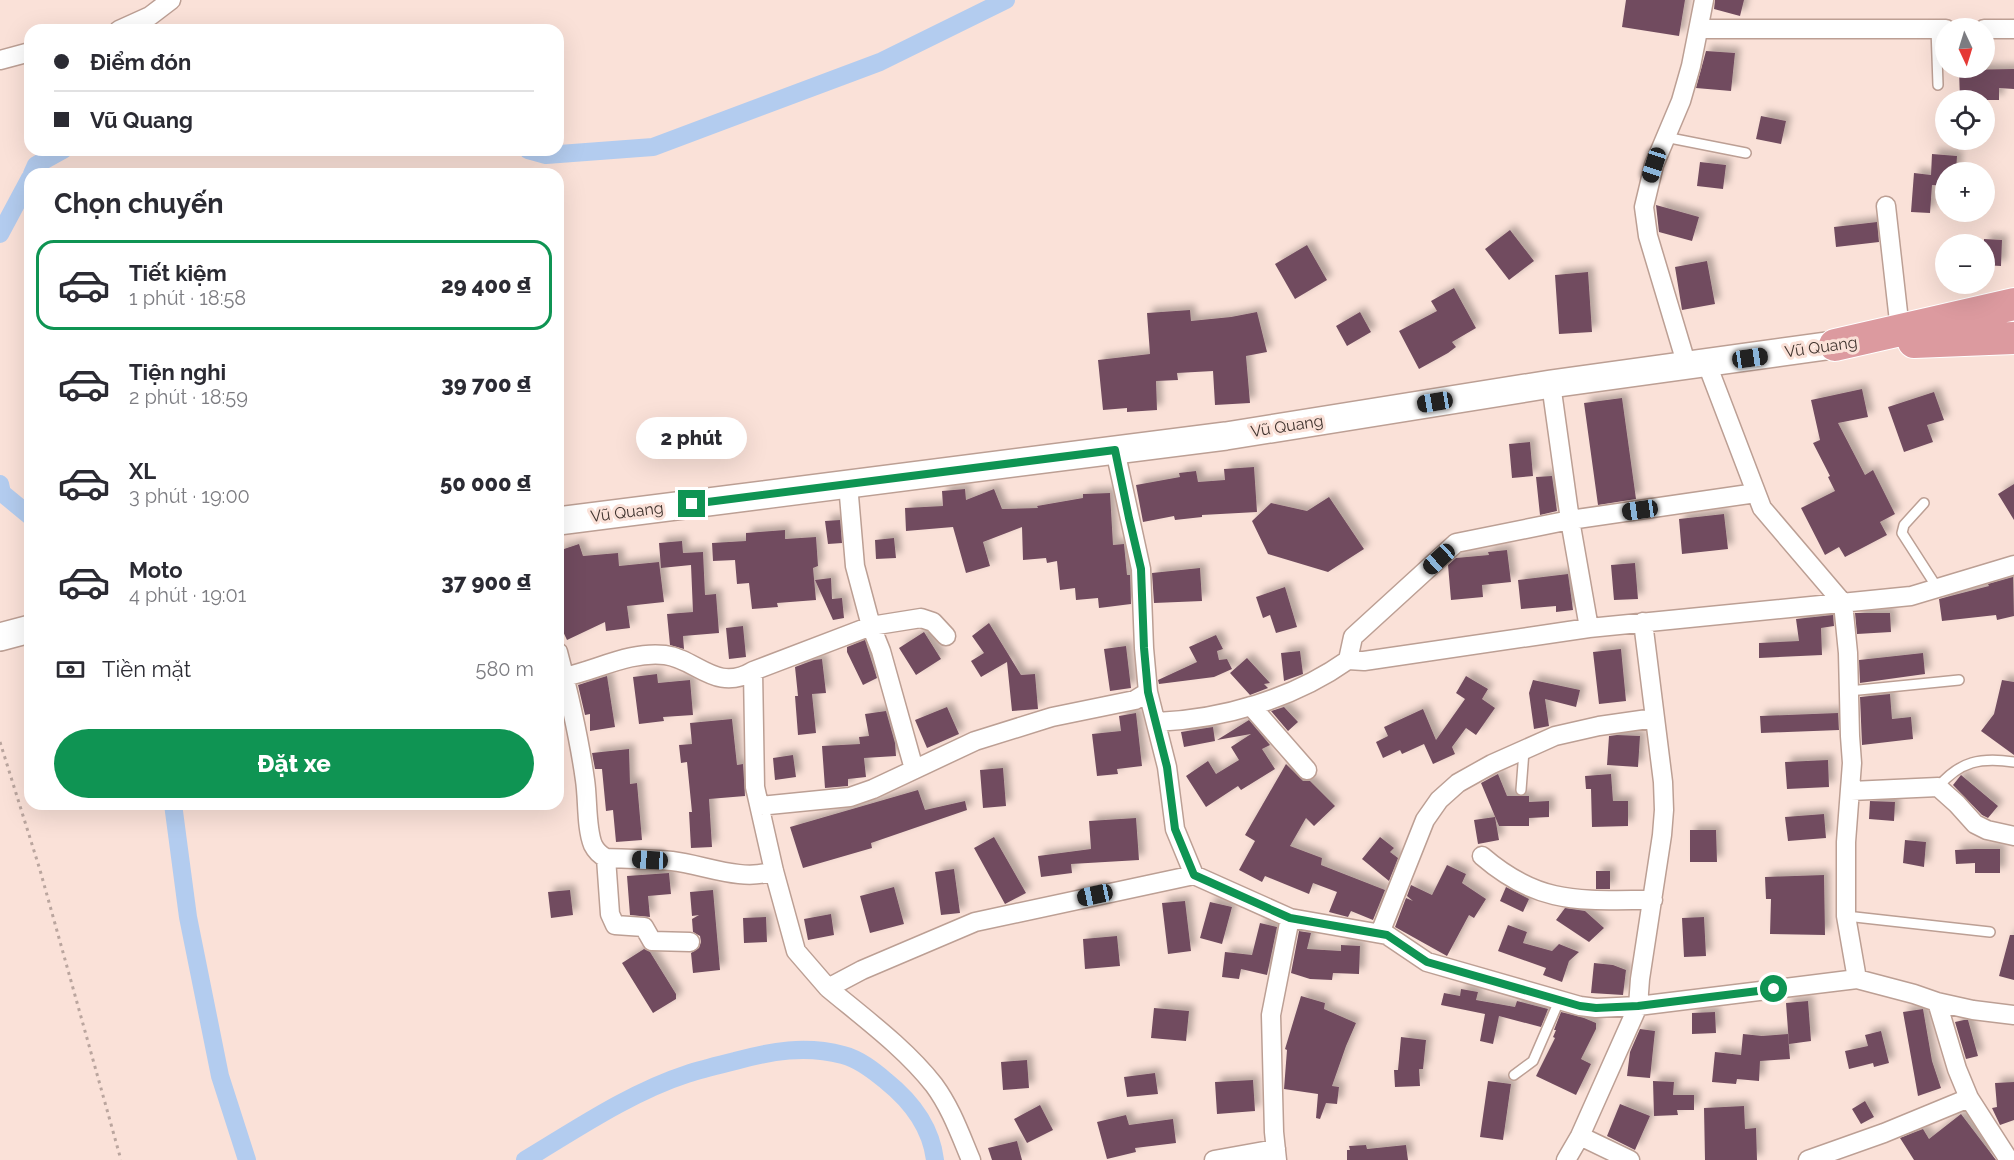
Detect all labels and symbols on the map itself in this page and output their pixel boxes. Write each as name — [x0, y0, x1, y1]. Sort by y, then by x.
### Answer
north arrow — [1935, 18, 1995, 78]
car — [1640, 145, 1668, 185]
street label: Vũ Quang — [1783, 332, 1859, 362]
car — [1731, 347, 1769, 369]
car — [1416, 390, 1454, 414]
street label: Vũ Quang — [1249, 411, 1325, 441]
callout: 2 phút — [636, 417, 748, 459]
route end — [678, 490, 705, 517]
street label: Vũ Quang — [589, 498, 665, 526]
car — [1621, 499, 1659, 521]
car — [1420, 540, 1458, 578]
car — [632, 850, 668, 870]
car — [1076, 882, 1114, 908]
route start — [1760, 975, 1787, 1002]

